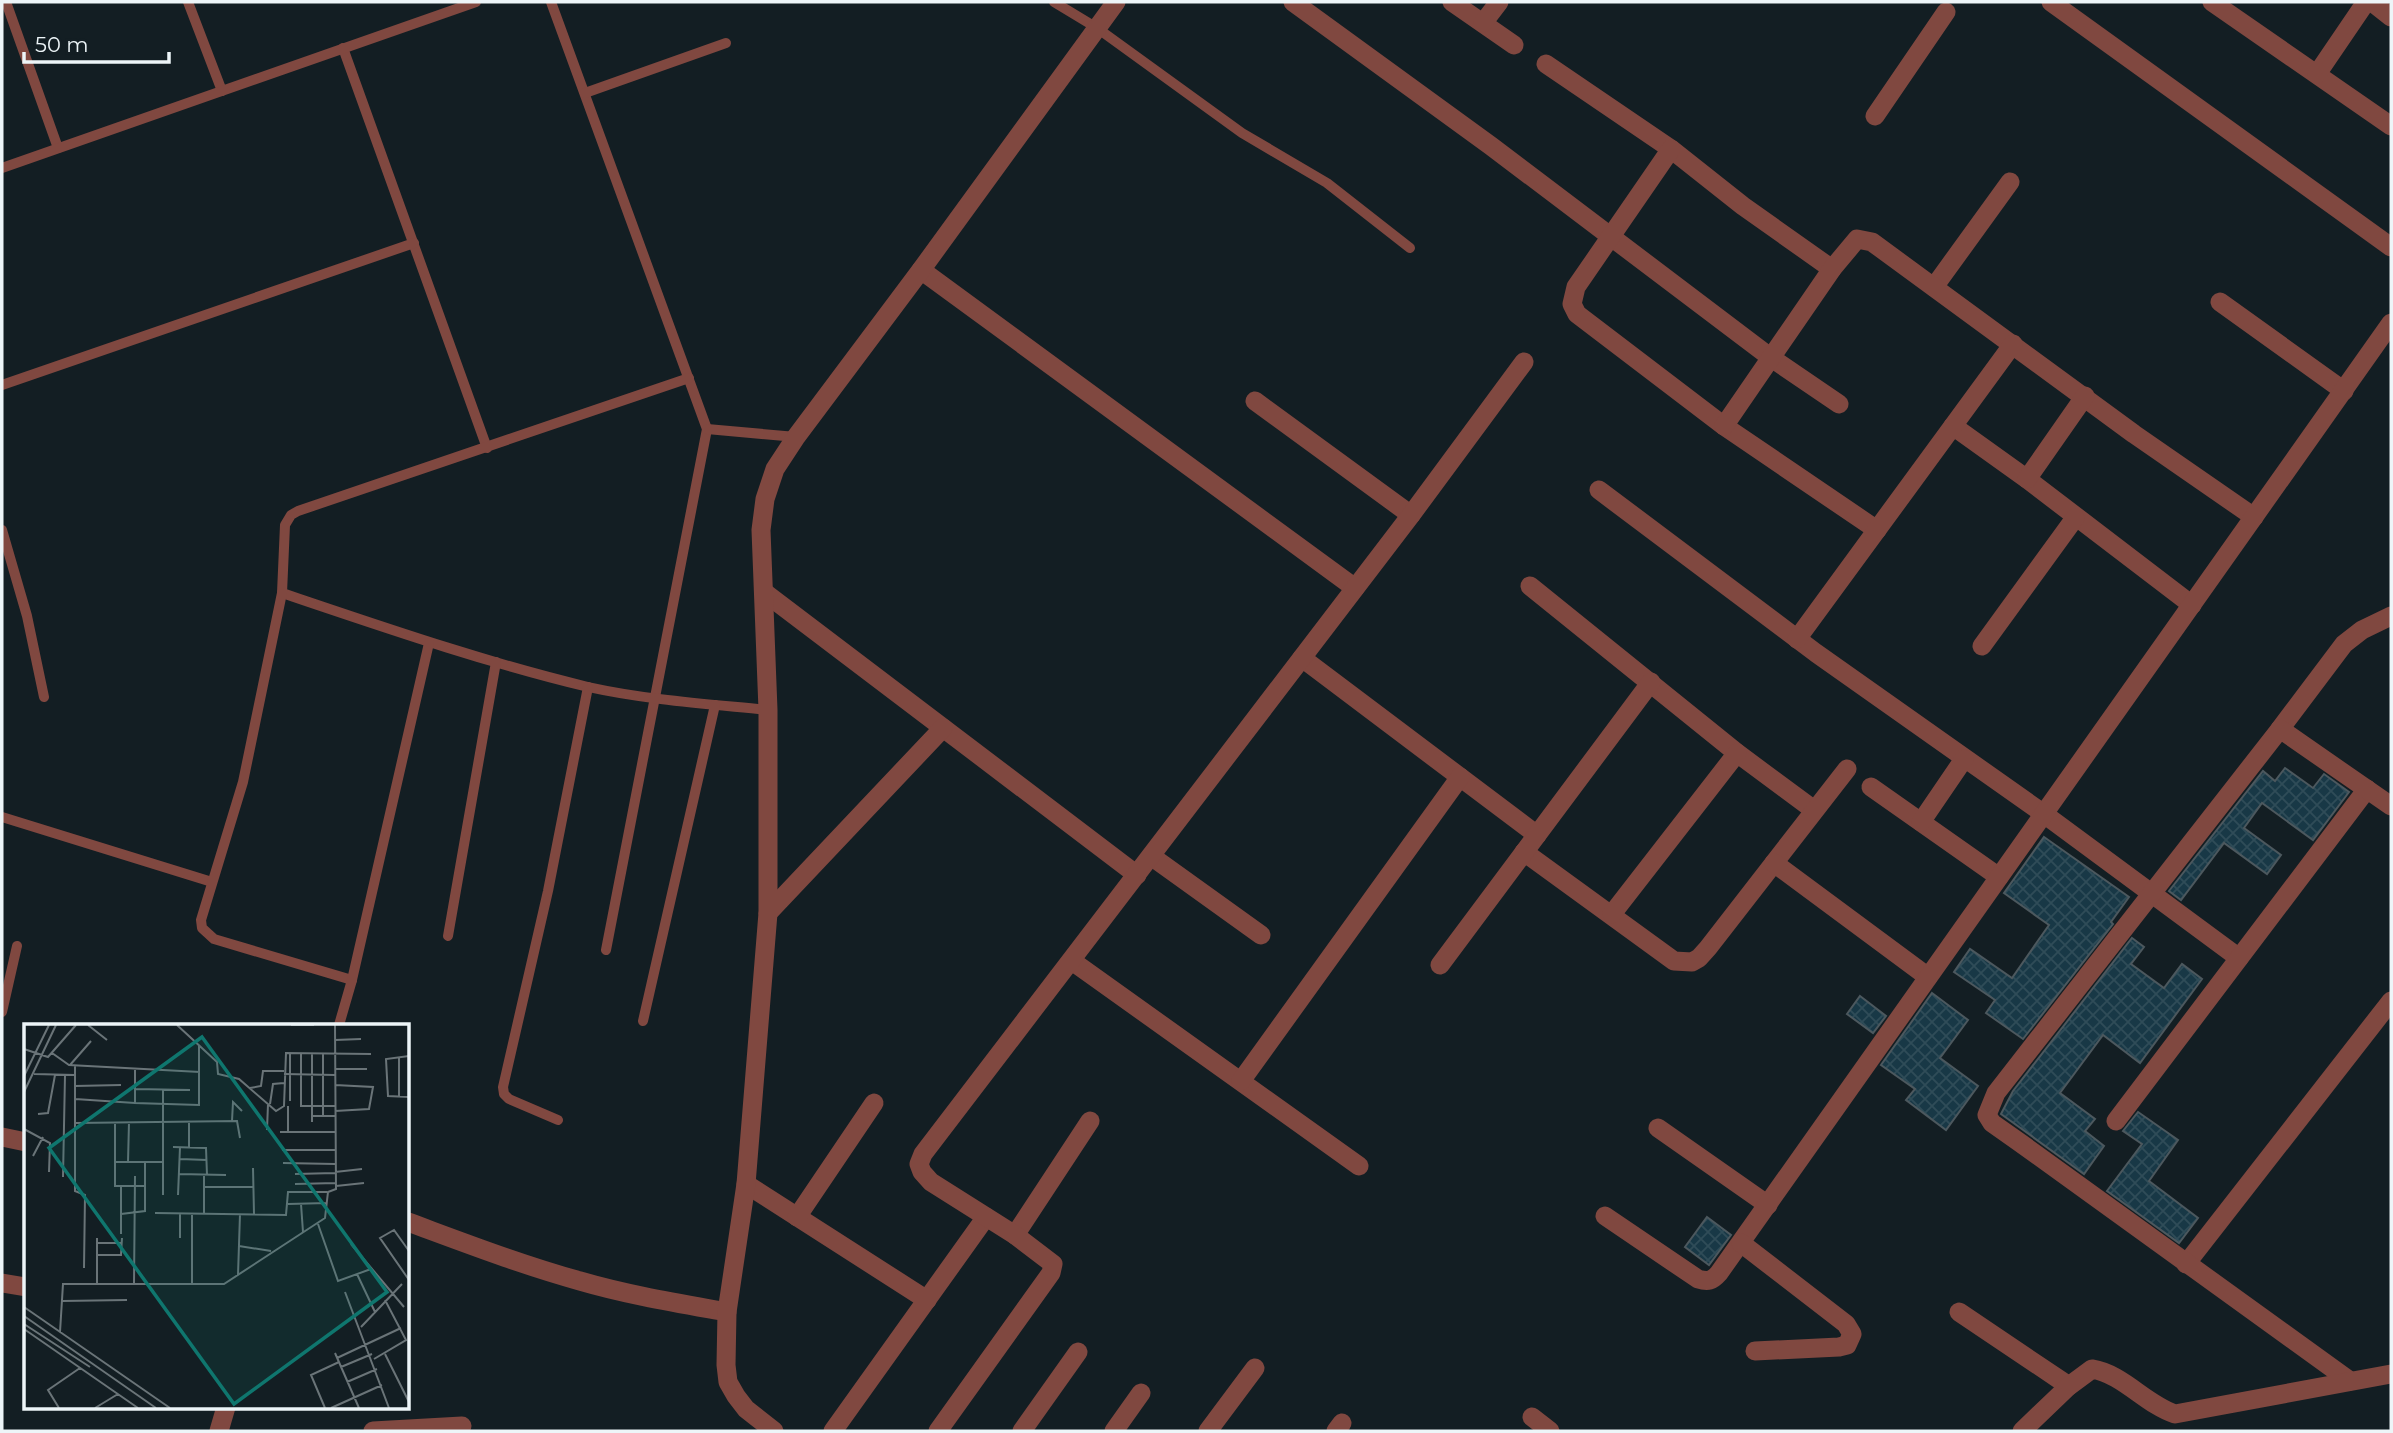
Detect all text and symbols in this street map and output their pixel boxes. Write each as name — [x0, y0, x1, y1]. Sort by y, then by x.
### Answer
scale bar — [24, 21, 170, 65]
text: 50 m — [35, 32, 89, 57]
inset map — [24, 1024, 410, 1408]

